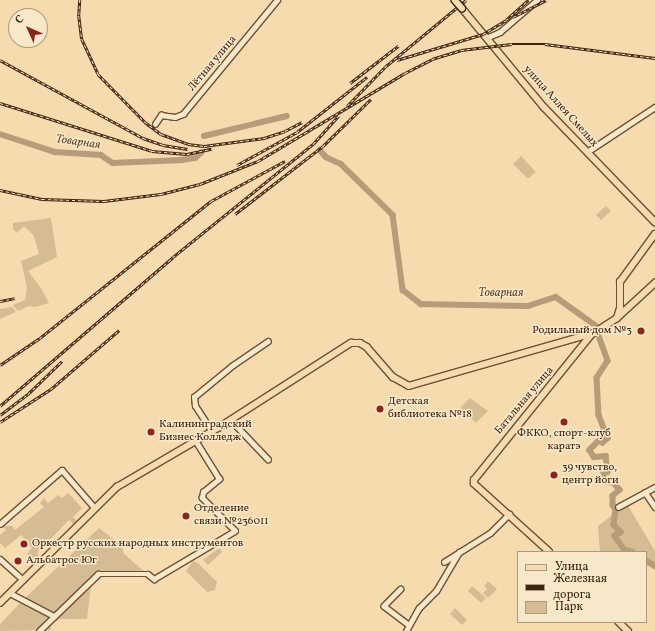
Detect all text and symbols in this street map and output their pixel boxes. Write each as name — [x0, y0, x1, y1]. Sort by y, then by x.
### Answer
north arrow — [8, 8, 48, 48]
text: С — [12, 12, 28, 28]
street label: Лётная улица — [186, 33, 240, 95]
street label: улица Аллея Смелых — [520, 64, 600, 150]
water label: Товарная — [55, 133, 101, 153]
water label: Товарная — [479, 287, 523, 301]
place label: Родильный дом №3 — [532, 324, 632, 338]
marker: Родильный дом №3 — [635, 325, 647, 337]
street label: Батальная улица — [493, 364, 557, 438]
place label: Детская библиотека №18 — [388, 396, 472, 422]
marker: Детская библиотека №18 — [375, 404, 385, 414]
marker: ФККО, спорт-клуб каратэ — [559, 417, 569, 427]
place label: Калининградский Бизнес Колледж — [159, 419, 252, 445]
marker: Калининградский Бизнес Колледж — [146, 427, 156, 437]
place label: ФККО, спорт-клуб каратэ — [517, 428, 611, 454]
place label: 39 чувство, центр йоги — [562, 462, 619, 488]
marker: 39 чувство, центр йоги — [549, 470, 559, 480]
place label: Отделение связи №236011 — [194, 503, 269, 529]
marker: Отделение связи №236011 — [181, 511, 191, 521]
place label: Оркестр русских народных инструментов — [32, 537, 243, 551]
marker: Оркестр русских народных инструментов — [19, 539, 29, 549]
legend — [517, 551, 647, 623]
place label: Альбатрос Юг — [26, 554, 97, 568]
marker: Альбатрос Юг — [13, 556, 23, 566]
text: Улица — [555, 559, 588, 575]
text: Железная дорога — [553, 571, 607, 603]
text: Парк — [555, 599, 583, 615]

